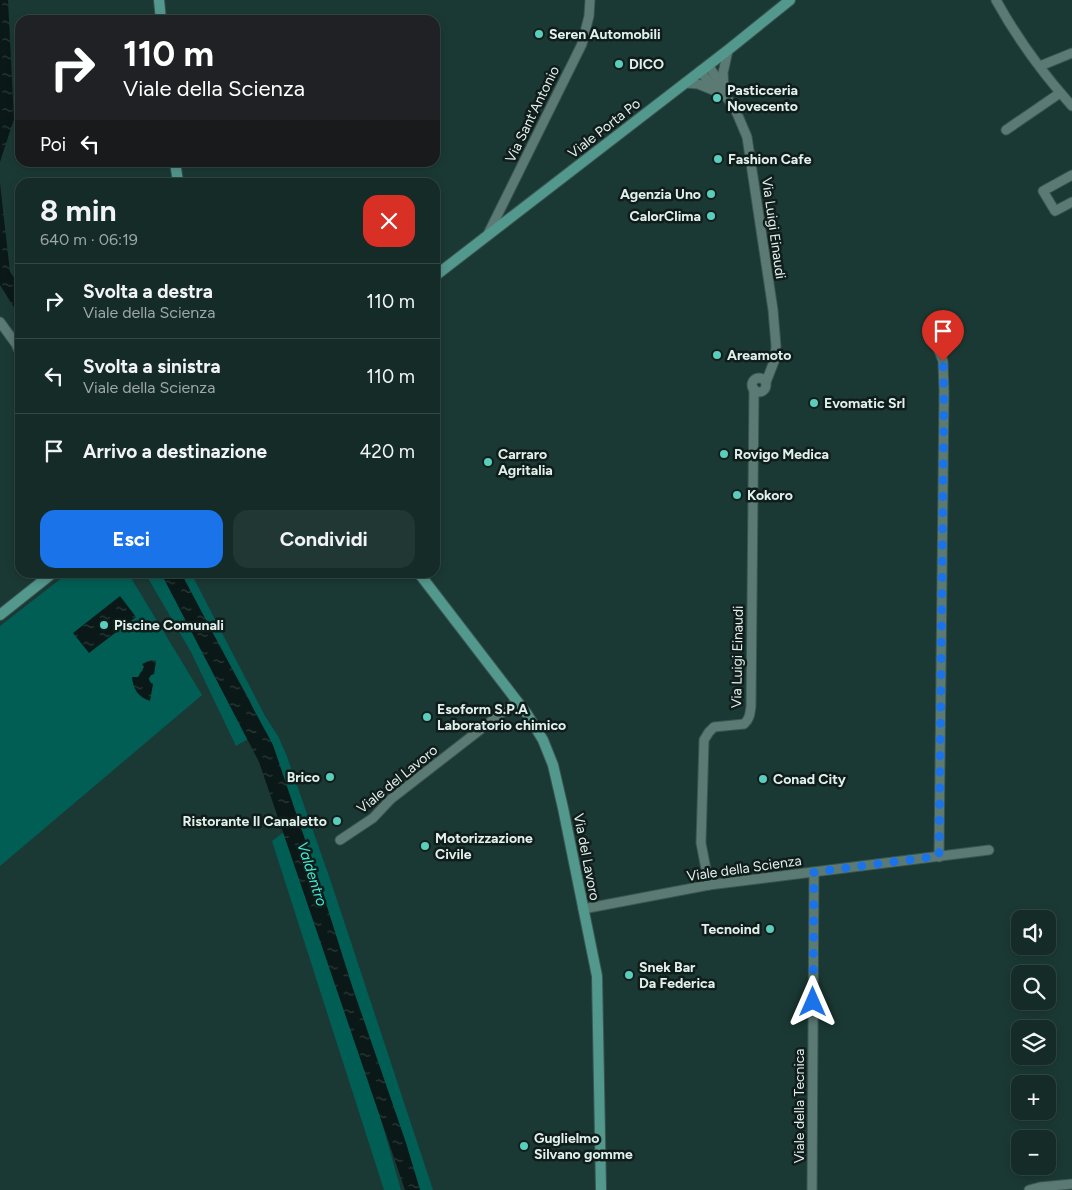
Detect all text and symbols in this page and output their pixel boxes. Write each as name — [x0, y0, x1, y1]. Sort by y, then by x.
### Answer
place label: Seren Automobili — [549, 26, 661, 43]
marker: Seren Automobili — [533, 28, 545, 40]
text: 110 m — [123, 33, 214, 75]
icon: right — [40, 35, 105, 100]
place label: DICO — [629, 56, 664, 73]
marker: DICO — [613, 58, 625, 70]
street label: Via Sant'Antonio — [502, 63, 563, 165]
text: Viale della Scienza — [123, 75, 305, 102]
place label: Pasticceria Novecento — [727, 82, 798, 115]
marker: Pasticceria Novecento — [711, 92, 723, 104]
street label: Viale Porta Po — [565, 95, 644, 162]
icon: left — [76, 130, 104, 158]
text: Poi — [40, 133, 66, 156]
place label: Fashion Cafe — [728, 151, 812, 168]
marker: Fashion Cafe — [712, 153, 724, 165]
street label: Via Luigi Einaudi — [758, 176, 789, 280]
place label: Agenzia Uno — [620, 186, 701, 203]
marker: Agenzia Uno — [705, 188, 717, 200]
text: 8 min — [40, 192, 117, 229]
button: close — [363, 195, 415, 247]
place label: CalorClima — [630, 208, 701, 225]
marker: CalorClima — [705, 210, 717, 222]
text: 640 m · 06:19 — [40, 230, 138, 249]
text: Svolta a destra — [83, 280, 213, 303]
icon: right — [40, 287, 68, 315]
text: 110 m — [366, 290, 415, 313]
text: Viale della Scienza — [83, 303, 215, 322]
pin — [922, 310, 964, 361]
icon: arrive — [929, 317, 957, 345]
place label: Areamoto — [727, 347, 792, 364]
marker: Areamoto — [711, 349, 723, 361]
text: Svolta a sinistra — [83, 355, 221, 378]
icon: left — [40, 362, 68, 390]
text: 110 m — [366, 365, 415, 388]
text: Viale della Scienza — [83, 378, 215, 397]
place label: Evomatic Srl — [824, 395, 905, 412]
marker: Evomatic Srl — [808, 397, 820, 409]
icon: arrive — [40, 437, 68, 465]
text: Arrivo a destinazione — [83, 440, 267, 463]
text: 420 m — [360, 440, 415, 463]
place label: Carraro Agritalia — [498, 446, 553, 479]
place label: Rovigo Medica — [734, 446, 829, 463]
marker: Rovigo Medica — [718, 448, 730, 460]
marker: Carraro Agritalia — [482, 456, 494, 468]
place label: Kokoro — [747, 487, 793, 504]
marker: Kokoro — [731, 489, 743, 501]
button: Esci — [40, 510, 223, 568]
button: Condividi — [233, 510, 415, 568]
street label: Via Luigi Einaudi — [728, 606, 747, 708]
place label: Piscine Comunali — [114, 617, 224, 634]
marker: Piscine Comunali — [98, 619, 110, 631]
place label: Esoform S.P.A Laboratorio chimico — [437, 701, 566, 734]
marker: Esoform S.P.A Laboratorio chimico — [421, 711, 433, 723]
street label: Viale del Lavoro — [353, 742, 441, 817]
place label: Brico — [287, 769, 320, 786]
marker: Brico — [324, 771, 336, 783]
place label: Conad City — [773, 771, 847, 788]
marker: Conad City — [757, 773, 769, 785]
street label: Via del Lavoro — [570, 812, 603, 902]
place label: Ristorante Il Canaletto — [183, 813, 327, 830]
marker: Ristorante Il Canaletto — [331, 815, 343, 827]
place label: Motorizzazione Civile — [435, 830, 533, 863]
water label: Valdentro — [293, 839, 331, 909]
marker: Motorizzazione Civile — [419, 840, 431, 852]
street label: Viale della Scienza — [686, 852, 803, 885]
map controls — [1011, 910, 1056, 1175]
button: sound — [1011, 910, 1056, 955]
place label: Tecnoind — [701, 921, 760, 938]
marker: Tecnoind — [764, 923, 776, 935]
place label: Snek Bar Da Federica — [639, 959, 715, 992]
button: search — [1011, 965, 1056, 1010]
marker: Snek Bar Da Federica — [623, 969, 635, 981]
position arrow — [786, 975, 838, 1027]
button: layers — [1011, 1020, 1056, 1065]
street label: Viale della Tecnica — [791, 1049, 808, 1163]
button: + — [1011, 1075, 1056, 1120]
place label: Guglielmo Silvano gomme — [534, 1130, 633, 1163]
button: − — [1011, 1130, 1056, 1175]
marker: Guglielmo Silvano gomme — [518, 1140, 530, 1152]

